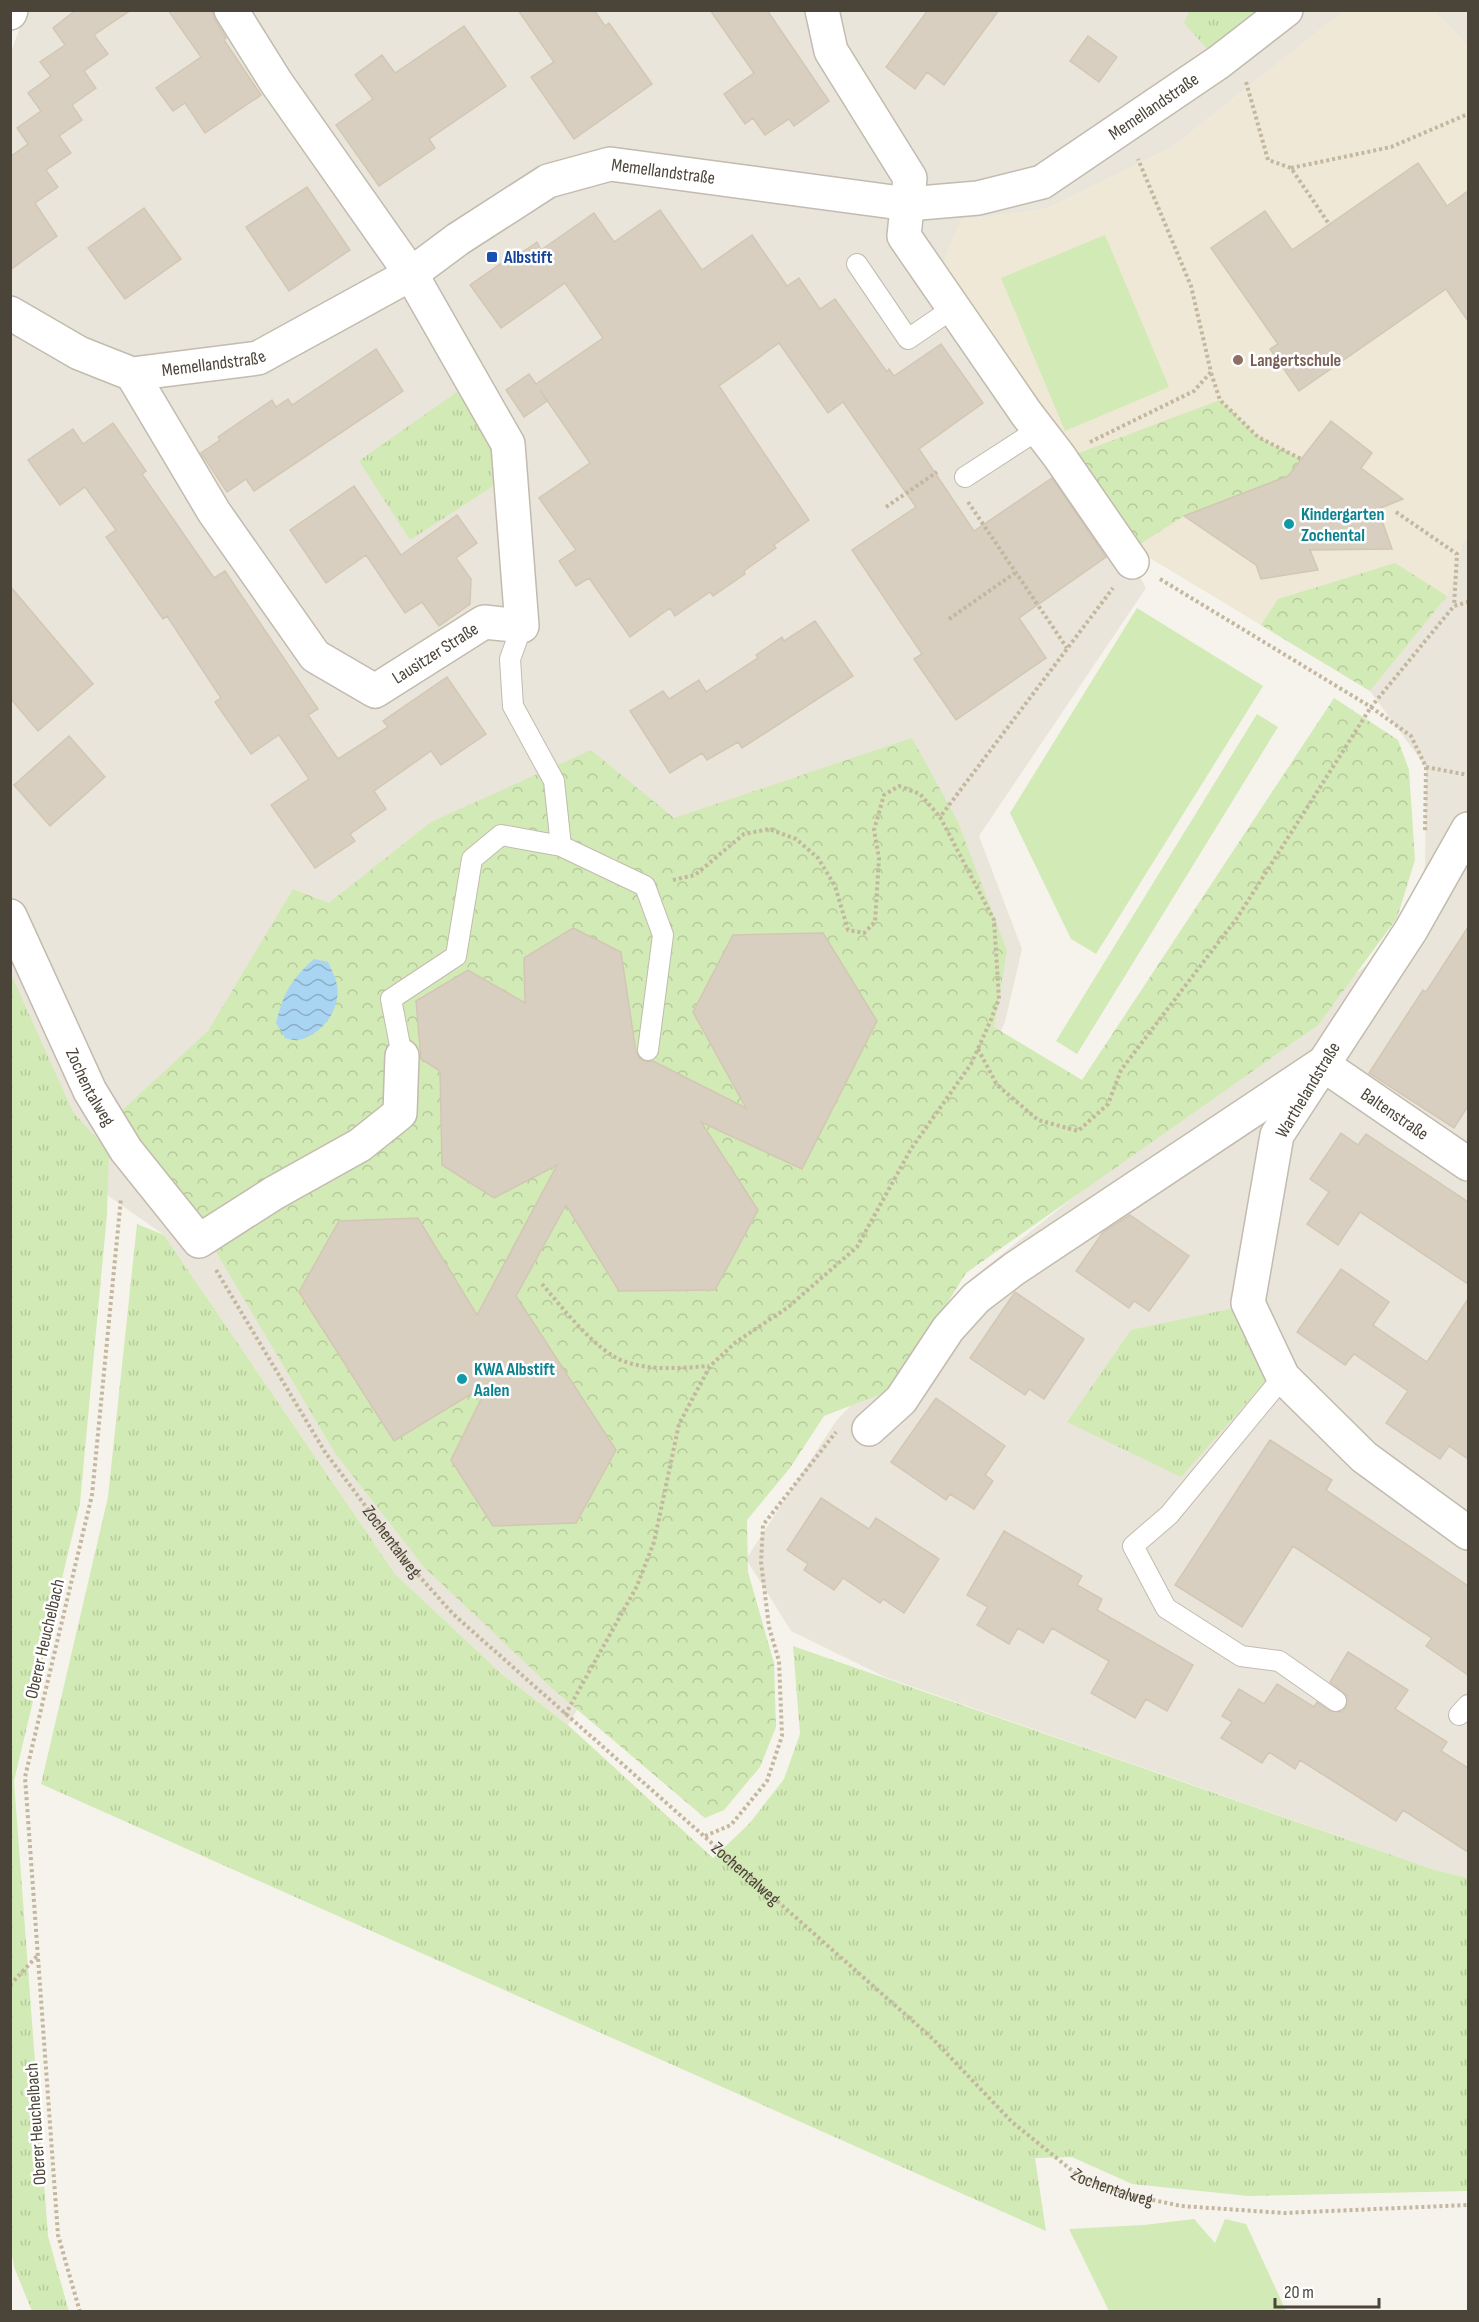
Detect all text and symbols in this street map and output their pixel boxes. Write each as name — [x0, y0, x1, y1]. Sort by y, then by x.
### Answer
street label: Memellandstraße — [1105, 68, 1203, 144]
street label: Memellandstraße — [610, 154, 716, 188]
place label: Albstift — [503, 247, 552, 268]
marker: Albstift — [485, 250, 499, 264]
street label: Memellandstraße — [161, 345, 270, 381]
place label: Langertschule — [1250, 350, 1341, 371]
marker: Langertschule — [1231, 353, 1245, 367]
place label: Kindergarten Zochental — [1301, 504, 1384, 546]
marker: Kindergarten Zochental — [1282, 517, 1296, 531]
street label: Lausitzer Straße — [388, 618, 482, 688]
street label: Warthelandstraße — [1271, 1038, 1345, 1142]
street label: Zochentalweg — [61, 1045, 119, 1130]
street label: Baltenstraße — [1357, 1083, 1433, 1144]
place label: KWA Albstift Aalen — [473, 1359, 555, 1401]
marker: KWA Albstift Aalen — [455, 1372, 469, 1386]
street label: Zochentalweg — [358, 1501, 426, 1582]
street label: Oberer Heuchelbach — [21, 1577, 69, 1701]
street label: Zochentalweg — [707, 1837, 785, 1909]
street label: Oberer Heuchelbach — [21, 2062, 51, 2186]
street label: Zochentalweg — [1067, 2164, 1155, 2210]
scale bar — [1275, 2271, 1378, 2309]
text: 20 m — [1284, 2282, 1314, 2303]

